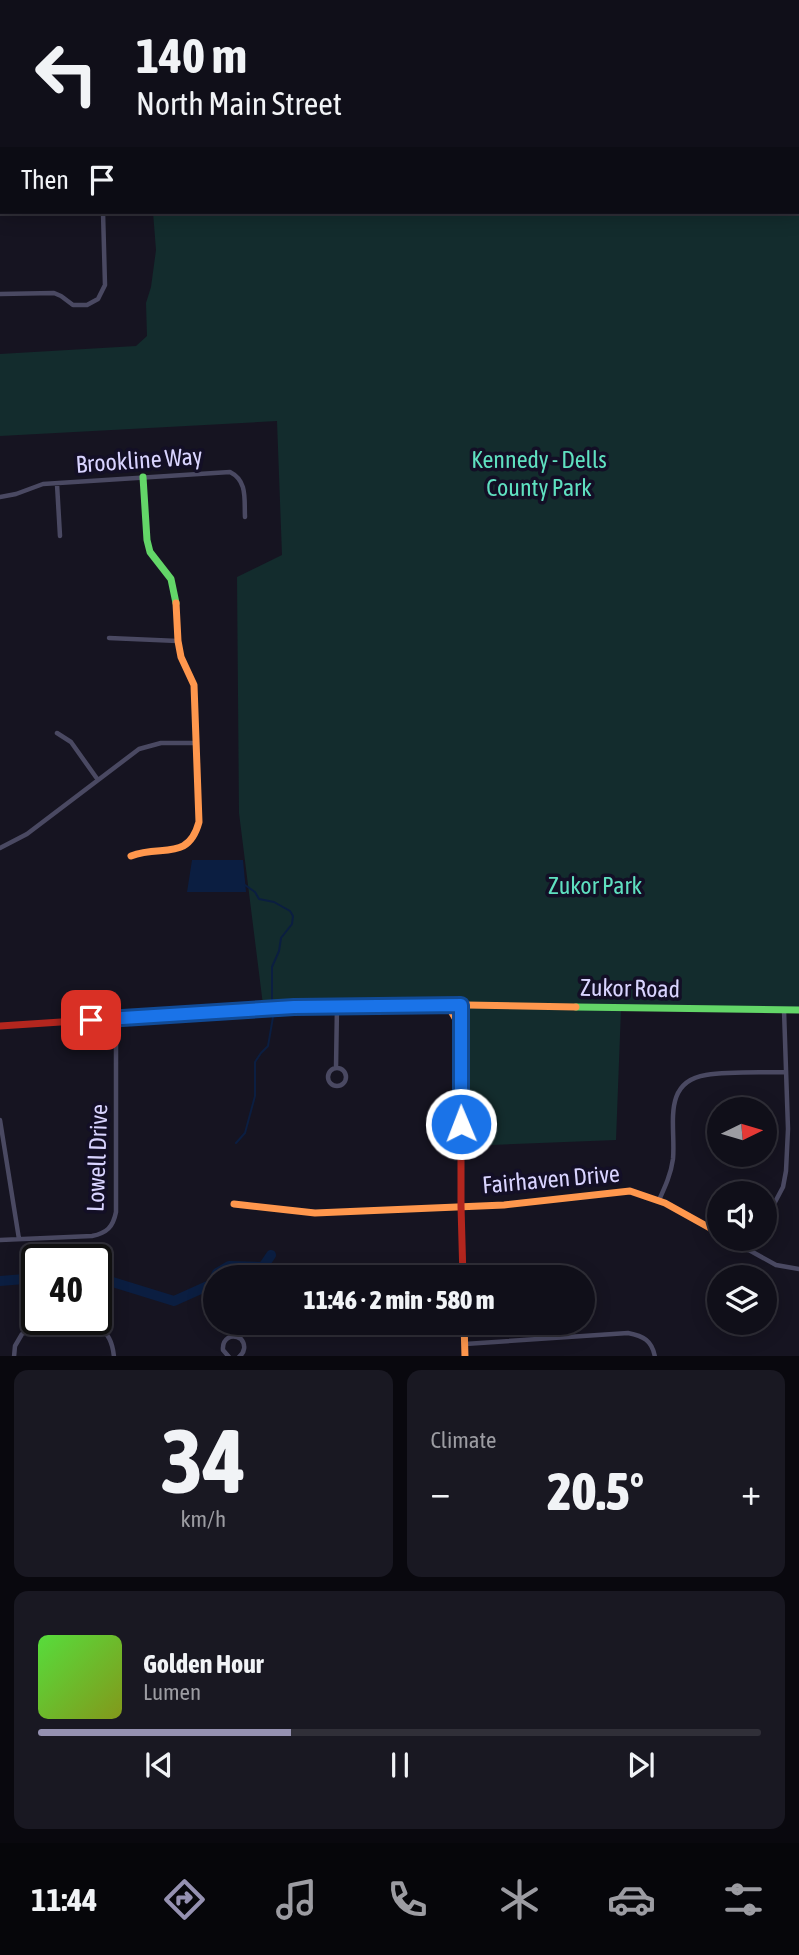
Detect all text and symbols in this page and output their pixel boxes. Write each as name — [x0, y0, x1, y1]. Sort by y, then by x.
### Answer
text: 140 m — [136, 27, 247, 83]
icon: left — [21, 28, 112, 119]
text: North Main Street — [136, 85, 342, 122]
icon: arrive — [83, 161, 121, 199]
text: Then — [21, 165, 69, 195]
street label: Brookline Way — [75, 442, 203, 478]
park label: Kennedy - Dells County Park — [471, 446, 607, 501]
park label: Zukor Park — [548, 872, 643, 899]
street label: Zukor Road — [580, 974, 680, 1002]
pin — [61, 990, 121, 1050]
icon: arrive — [72, 1001, 110, 1039]
position arrow — [424, 1087, 498, 1161]
north arrow — [707, 1097, 777, 1167]
map controls — [707, 1097, 777, 1335]
street label: Lowell Drive — [82, 1104, 112, 1212]
street label: Fairhaven Drive — [481, 1160, 621, 1198]
button: sound — [707, 1181, 777, 1251]
speed limit sign: 40 — [21, 1244, 112, 1335]
button: layers — [707, 1265, 777, 1335]
text: 11:46 · 2 min · 580 m — [304, 1285, 494, 1315]
text: 34 — [160, 1408, 246, 1512]
text: Climate — [431, 1427, 496, 1453]
text: 20.5° — [547, 1461, 644, 1521]
text: − — [431, 1470, 450, 1513]
text: + — [741, 1470, 761, 1513]
text: km/h — [180, 1506, 226, 1532]
text: Golden Hour — [143, 1649, 263, 1679]
text: Lumen — [143, 1679, 201, 1705]
icon: previous — [140, 1746, 178, 1784]
icon: pause — [381, 1746, 419, 1784]
icon: next — [622, 1746, 660, 1784]
icon: directions — [160, 1875, 209, 1924]
icon: music — [272, 1875, 321, 1924]
icon: phone — [383, 1875, 432, 1924]
icon: climate — [495, 1875, 544, 1924]
icon: car — [607, 1875, 656, 1924]
icon: filters — [719, 1875, 768, 1924]
text: 11:44 — [31, 1881, 97, 1918]

